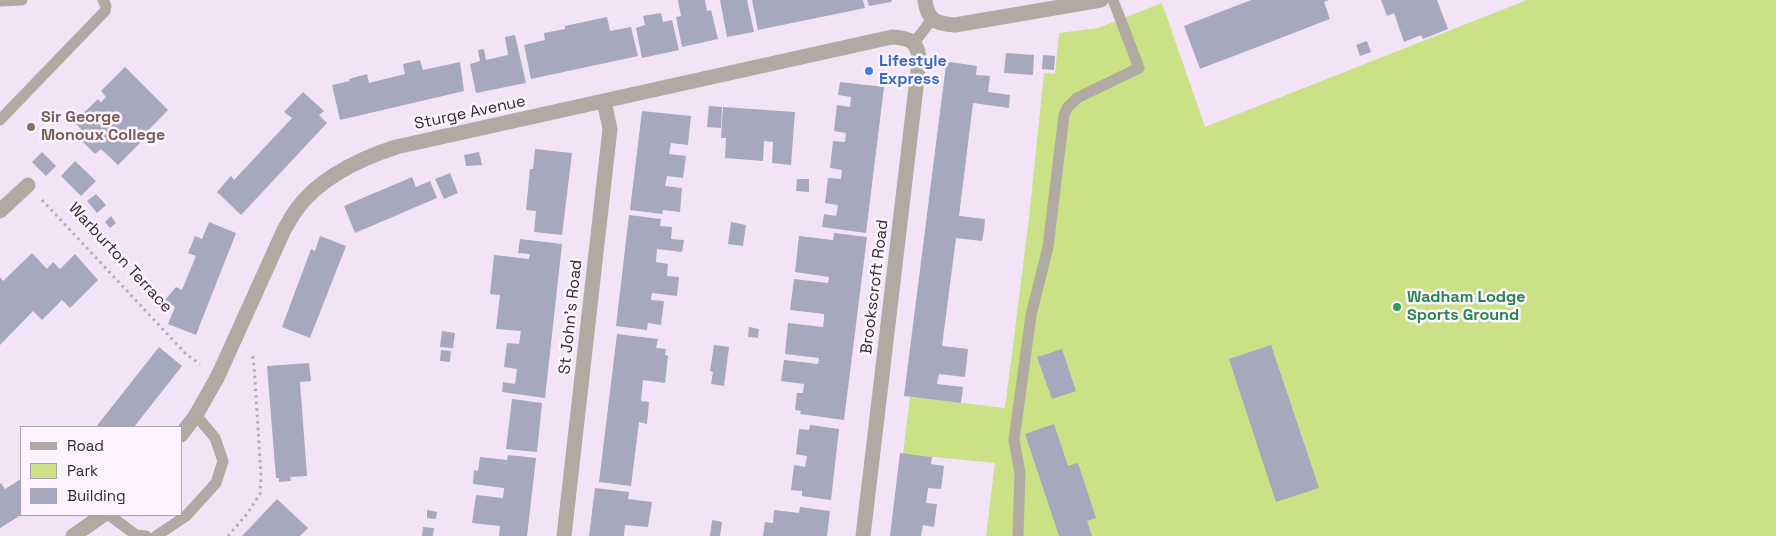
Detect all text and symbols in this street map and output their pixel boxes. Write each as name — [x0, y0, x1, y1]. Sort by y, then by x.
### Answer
place label: Lifestyle Express — [879, 52, 947, 90]
marker: Lifestyle Express — [863, 65, 875, 77]
street label: Sturge Avenue — [413, 92, 527, 134]
place label: Sir George Monoux College — [41, 108, 165, 146]
marker: Sir George Monoux College — [25, 121, 37, 133]
street label: Warburton Terrace — [64, 199, 176, 317]
street label: Brookscroft Road — [857, 219, 893, 355]
street label: St John's Road — [555, 259, 587, 375]
place label: Wadham Lodge Sports Ground — [1407, 288, 1526, 326]
marker: Wadham Lodge Sports Ground — [1391, 301, 1403, 313]
legend — [20, 426, 182, 516]
text: Road — [67, 436, 104, 455]
text: Park — [67, 461, 98, 480]
text: Building — [67, 486, 126, 505]

